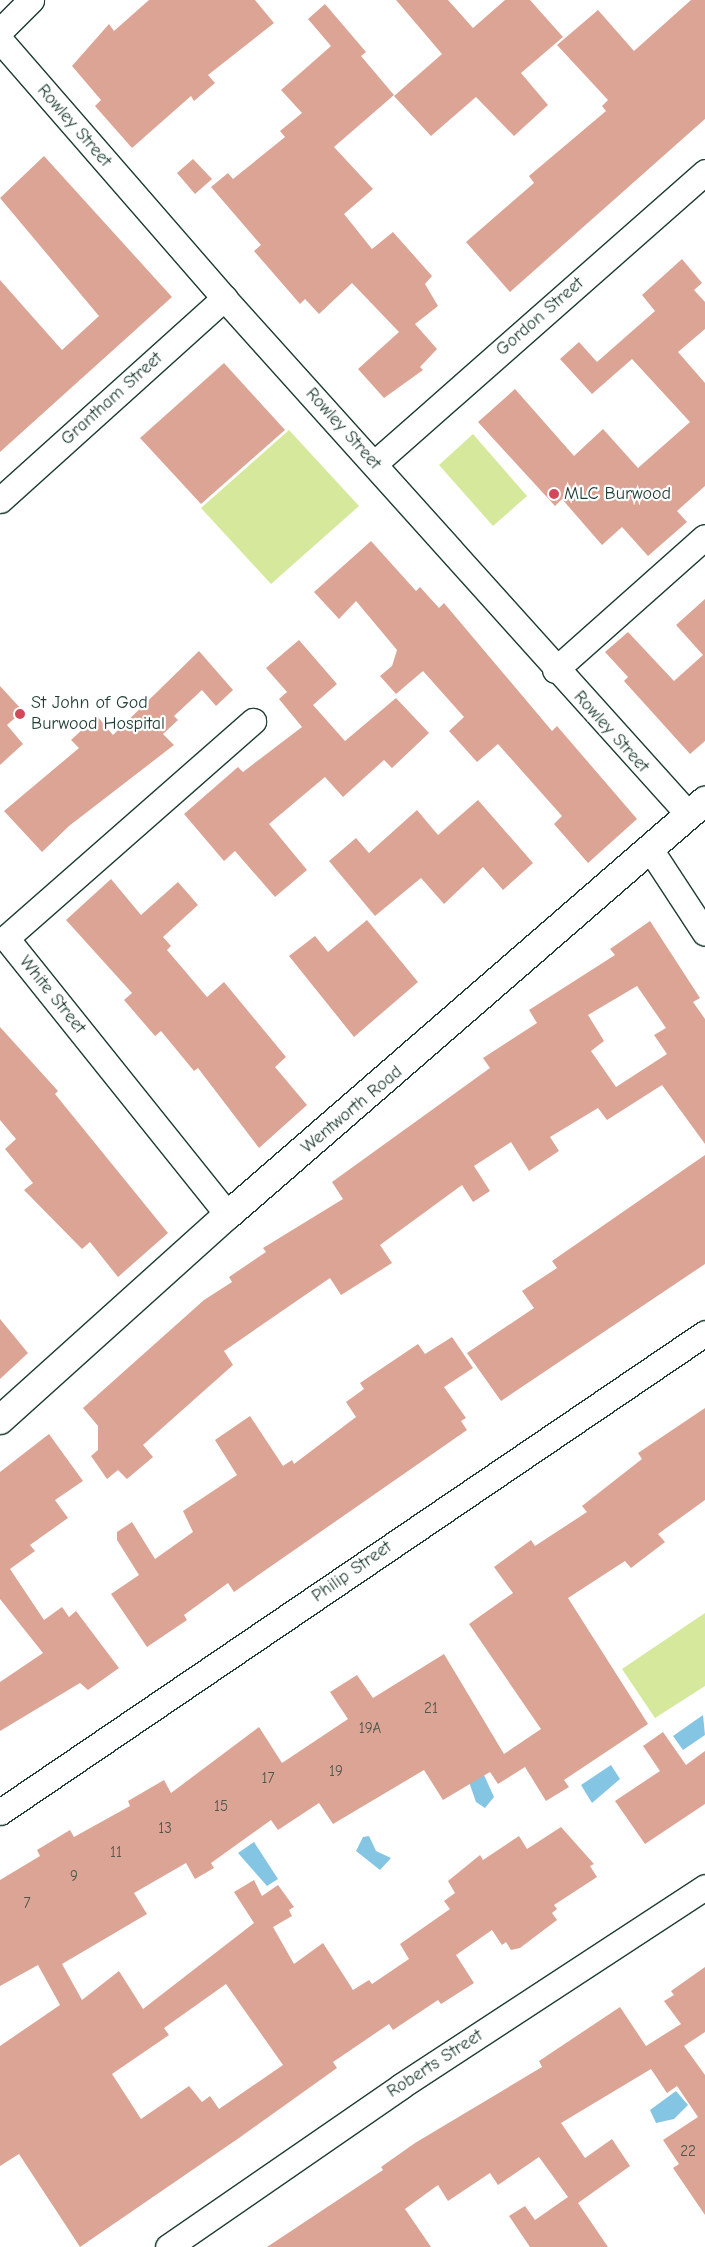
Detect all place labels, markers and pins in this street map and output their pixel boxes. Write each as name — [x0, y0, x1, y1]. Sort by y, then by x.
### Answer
place label: MLC Burwood — [564, 483, 671, 505]
marker: MLC Burwood — [548, 488, 560, 500]
place label: St John of God Burwood Hospital — [31, 693, 165, 736]
marker: St John of God Burwood Hospital — [13, 707, 27, 721]

